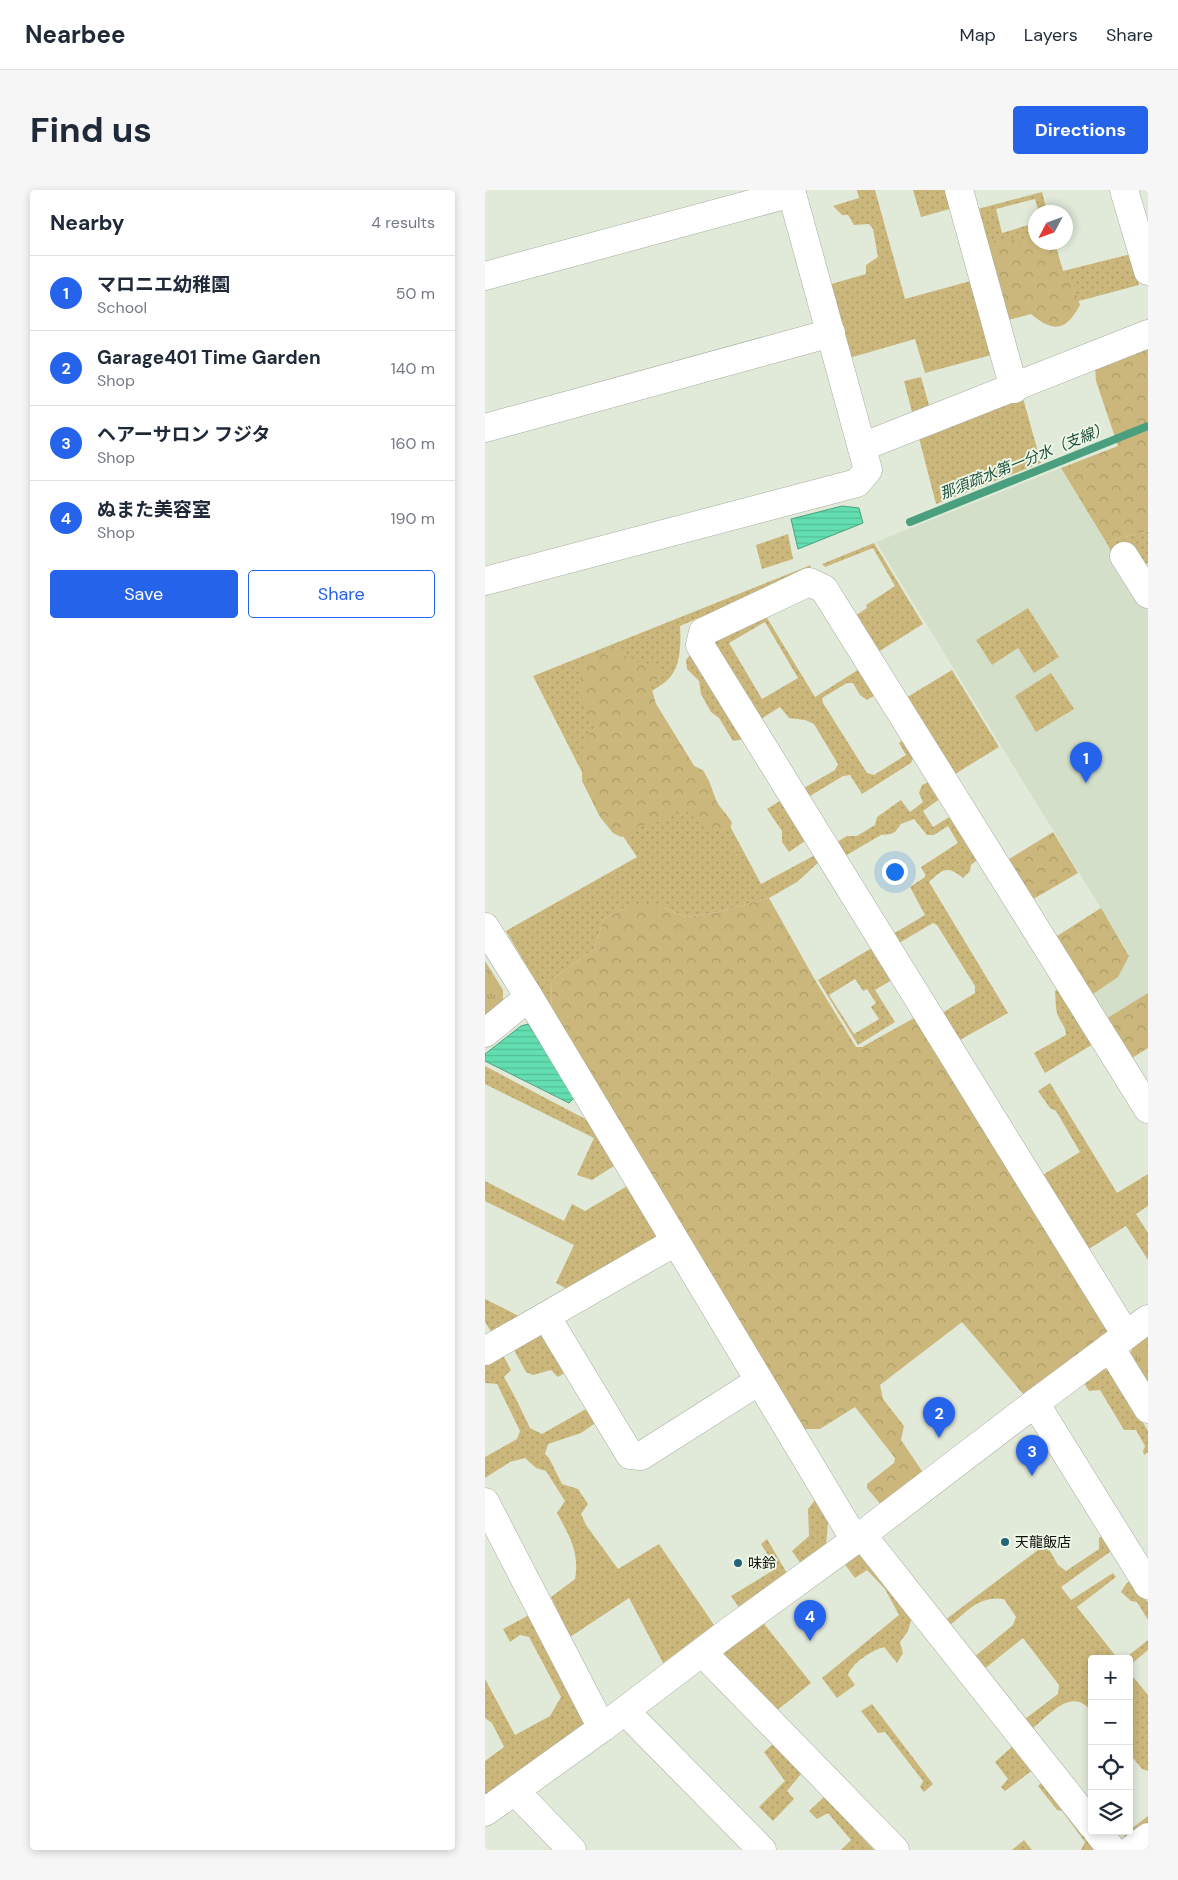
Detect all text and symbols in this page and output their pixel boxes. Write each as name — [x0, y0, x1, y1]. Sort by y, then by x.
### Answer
text: Nearbee — [25, 19, 125, 50]
text: Map — [960, 23, 996, 47]
text: Layers — [1024, 23, 1078, 47]
text: Share — [1106, 23, 1153, 47]
button: Directions — [1013, 106, 1148, 154]
text: Find us — [30, 107, 152, 153]
north arrow — [1028, 205, 1073, 250]
text: Nearby — [50, 209, 124, 237]
text: 4 results — [371, 212, 435, 233]
text: マロニエ幼稚園 — [97, 272, 230, 297]
text: 1 — [63, 283, 69, 304]
text: 50 m — [396, 283, 435, 304]
text: School — [97, 297, 147, 318]
text: Garage401 Time Garden — [97, 345, 321, 370]
text: 2 — [61, 358, 71, 379]
text: 140 m — [391, 358, 435, 379]
text: Shop — [97, 370, 135, 391]
water label: 那須疏水第一分水（支線） — [937, 418, 1111, 504]
text: ヘアーサロン フジタ — [97, 422, 271, 447]
text: 3 — [61, 433, 71, 454]
text: 160 m — [391, 433, 435, 454]
text: Shop — [97, 447, 135, 468]
text: ぬまた美容室 — [97, 497, 211, 522]
text: 4 — [61, 508, 71, 529]
text: 190 m — [391, 508, 435, 529]
text: Shop — [97, 522, 135, 543]
button: Save — [50, 570, 238, 618]
button: Share — [248, 570, 435, 618]
pin: 1 — [1070, 742, 1102, 783]
your location — [882, 859, 908, 885]
pin: 2 — [923, 1397, 955, 1438]
pin: 3 — [1016, 1435, 1048, 1476]
place label: 天龍飯店 — [1015, 1533, 1071, 1551]
marker: 天龍飯店 — [999, 1536, 1011, 1548]
place label: 味鈴 — [748, 1554, 776, 1572]
marker: 味鈴 — [732, 1557, 744, 1569]
pin: 4 — [794, 1600, 826, 1641]
map controls — [1088, 1655, 1133, 1835]
button: + — [1088, 1655, 1133, 1700]
button: − — [1088, 1700, 1133, 1745]
button: locate — [1088, 1745, 1133, 1790]
button: layers — [1088, 1790, 1133, 1835]

